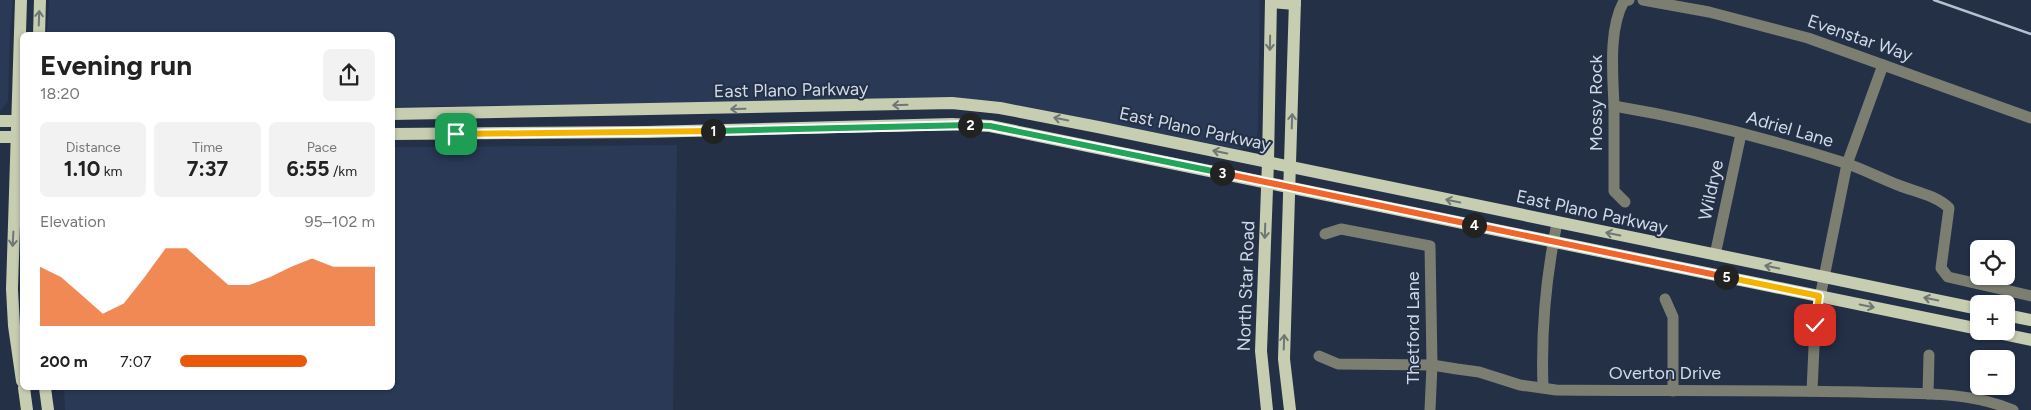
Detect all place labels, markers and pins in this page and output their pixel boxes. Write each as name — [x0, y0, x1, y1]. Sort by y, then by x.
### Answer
pin: 2 — [958, 112, 982, 138]
pin — [435, 113, 477, 155]
pin: 1 — [700, 118, 726, 144]
pin: 3 — [1210, 160, 1234, 186]
pin: 4 — [1462, 212, 1486, 238]
pin: 5 — [1714, 264, 1738, 290]
pin — [1794, 304, 1836, 346]

